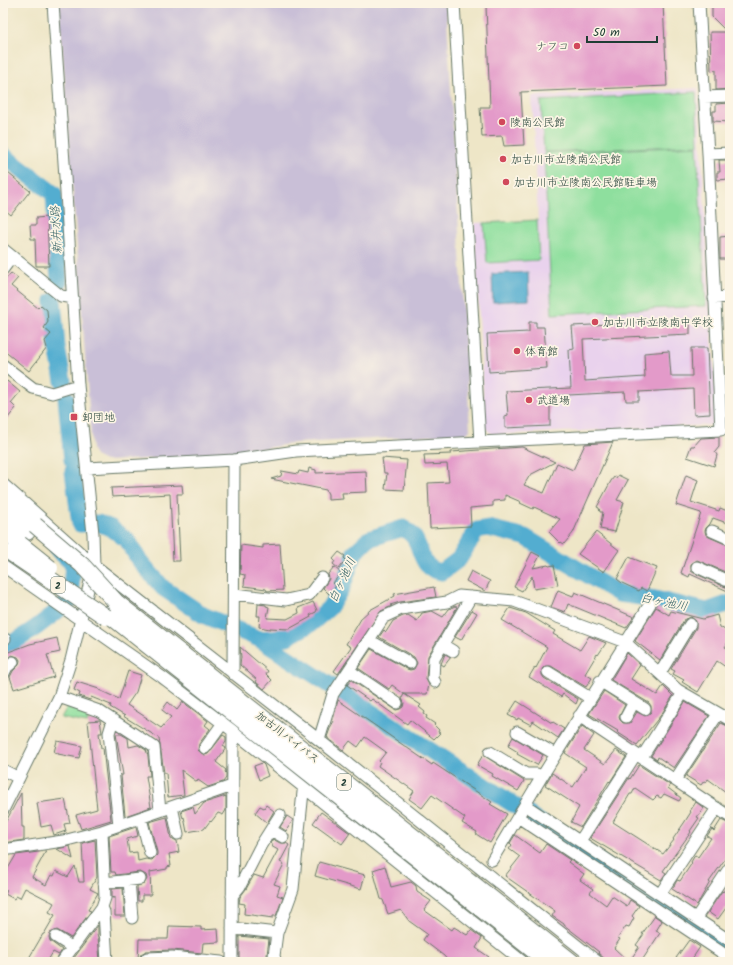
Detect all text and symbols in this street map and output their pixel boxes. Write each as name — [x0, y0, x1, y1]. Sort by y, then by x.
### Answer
scale bar — [587, 18, 657, 44]
text: 50 m — [593, 23, 620, 42]
place label: ナフコ — [536, 38, 569, 56]
marker: ナフコ — [572, 41, 582, 51]
place label: 陵南公民館 — [510, 114, 565, 132]
marker: 陵南公民館 — [497, 117, 507, 127]
place label: 加古川市立陵南公民館 — [511, 151, 621, 169]
marker: 加古川市立陵南公民館 — [498, 154, 508, 164]
place label: 加古川市立陵南公民館駐車場 — [514, 174, 657, 192]
marker: 加古川市立陵南公民館駐車場 — [501, 177, 511, 187]
water label: 新井水路 — [46, 205, 67, 254]
place label: 加古川市立陵南中学校 — [603, 314, 713, 332]
marker: 加古川市立陵南中学校 — [590, 317, 600, 327]
place label: 体育館 — [525, 343, 558, 361]
marker: 体育館 — [512, 346, 522, 356]
place label: 武道場 — [537, 392, 570, 410]
marker: 武道場 — [524, 395, 534, 405]
place label: 卸団地 — [82, 409, 115, 427]
marker: 卸団地 — [69, 412, 79, 422]
water label: 白ヶ池川 — [324, 554, 361, 606]
road number: 2 — [51, 577, 65, 593]
water label: 白ヶ池川 — [639, 589, 689, 616]
street label: 加古川バイパス — [252, 707, 323, 769]
road number: 2 — [337, 774, 351, 790]

